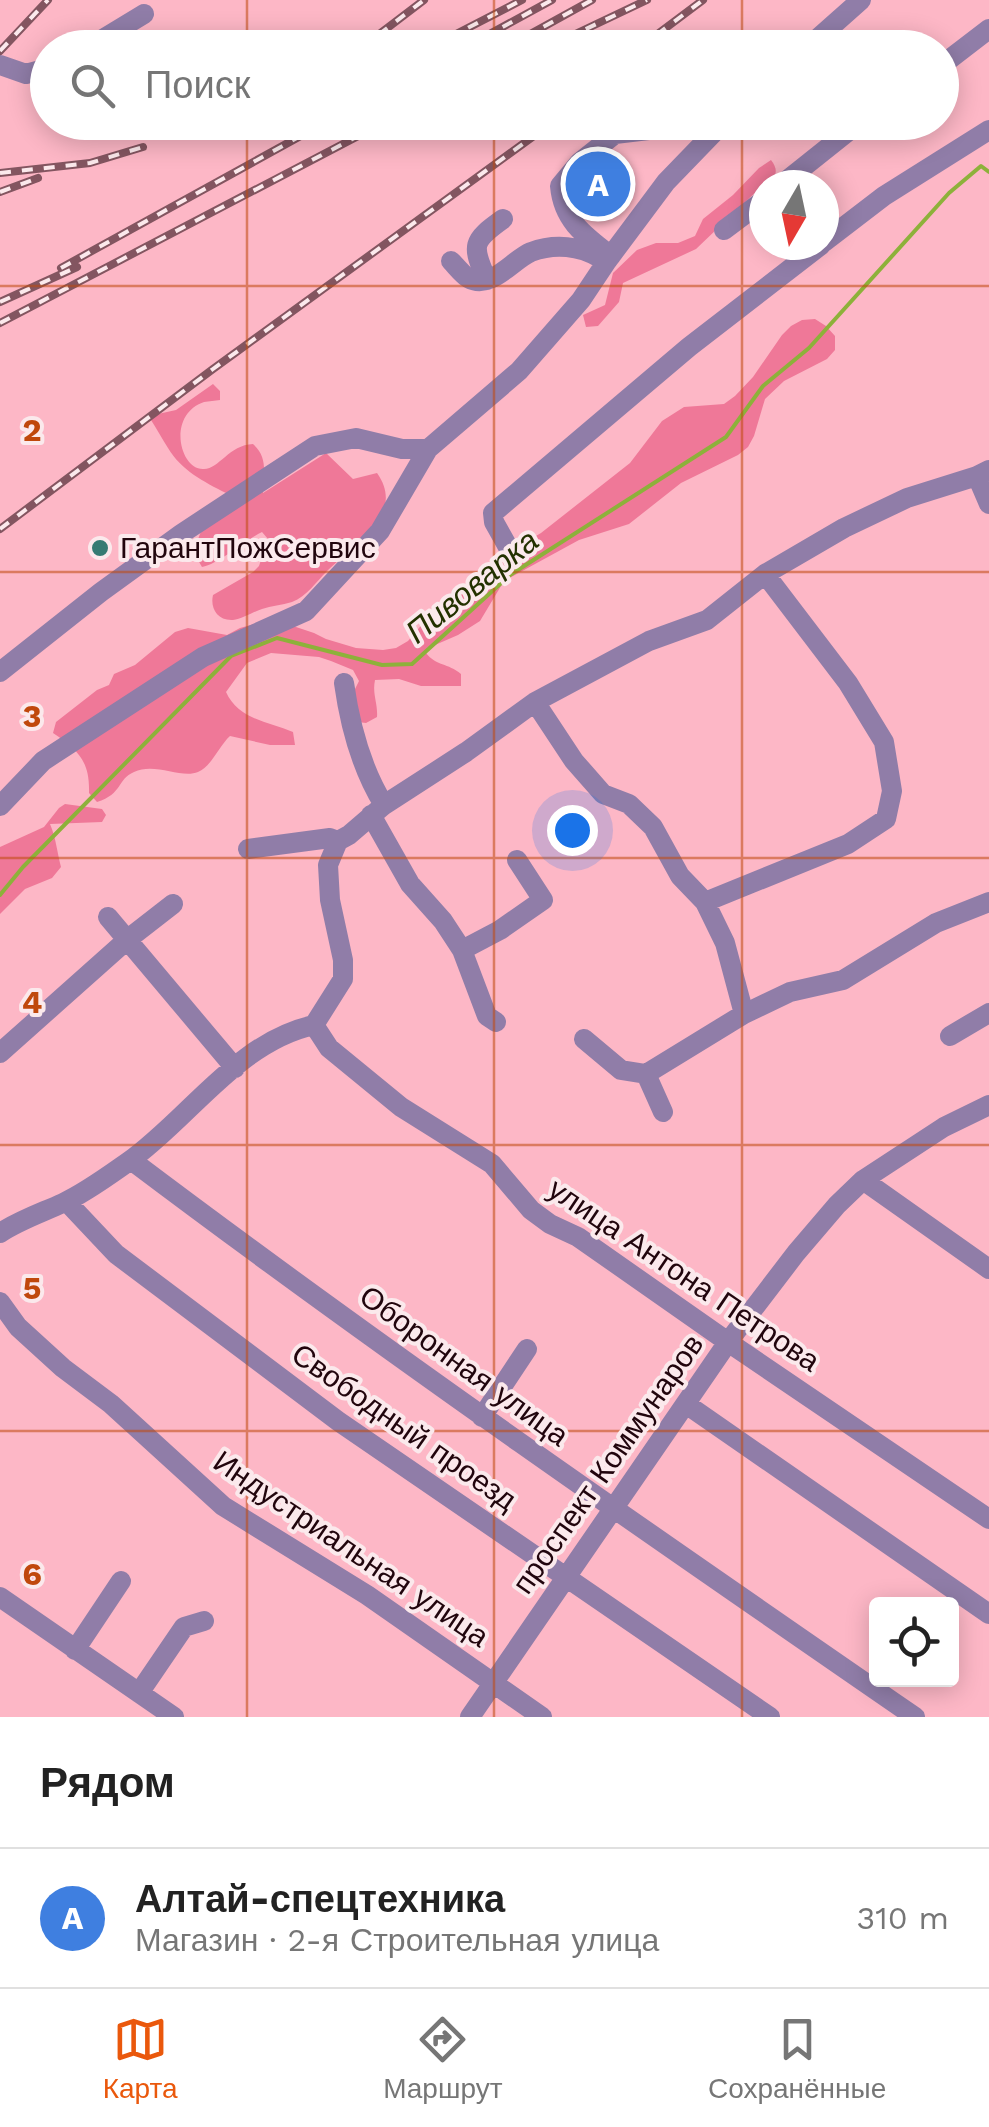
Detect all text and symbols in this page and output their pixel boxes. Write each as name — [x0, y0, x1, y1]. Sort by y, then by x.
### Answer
search box — [30, 30, 959, 140]
icon: search — [65, 58, 120, 113]
text: Поиск — [145, 63, 250, 107]
pin: A — [566, 146, 630, 222]
north arrow — [749, 170, 839, 260]
text: 2 — [22, 411, 42, 449]
water label: Пивоварка — [398, 521, 546, 651]
place label: ГарантПожСервис — [120, 530, 376, 565]
marker: ГарантПожСервис — [89, 537, 111, 559]
text: 3 — [23, 697, 41, 735]
your location — [547, 805, 598, 856]
text: 4 — [22, 983, 42, 1021]
street label: улица Антона Петрова — [542, 1171, 827, 1379]
text: 5 — [23, 1269, 41, 1307]
street label: Оборонная улица — [353, 1278, 576, 1453]
street label: проспект Коммунаров — [505, 1327, 710, 1600]
street label: Свободный проезд — [285, 1336, 523, 1517]
street label: Индустриальная улица — [207, 1443, 496, 1654]
text: 6 — [22, 1555, 42, 1593]
map controls — [869, 1597, 959, 1687]
button: locate — [869, 1597, 959, 1687]
text: Рядом — [40, 1758, 175, 1807]
text: Алтай-спецтехника — [135, 1877, 505, 1921]
text: A — [62, 1899, 83, 1937]
text: 310 m — [857, 1899, 949, 1937]
text: Магазин · 2-я Строительная улица — [135, 1921, 659, 1959]
tab: Карта — [103, 2012, 178, 2105]
tab: Маршрут — [383, 2012, 502, 2105]
tab: Сохранённые — [708, 2012, 886, 2105]

